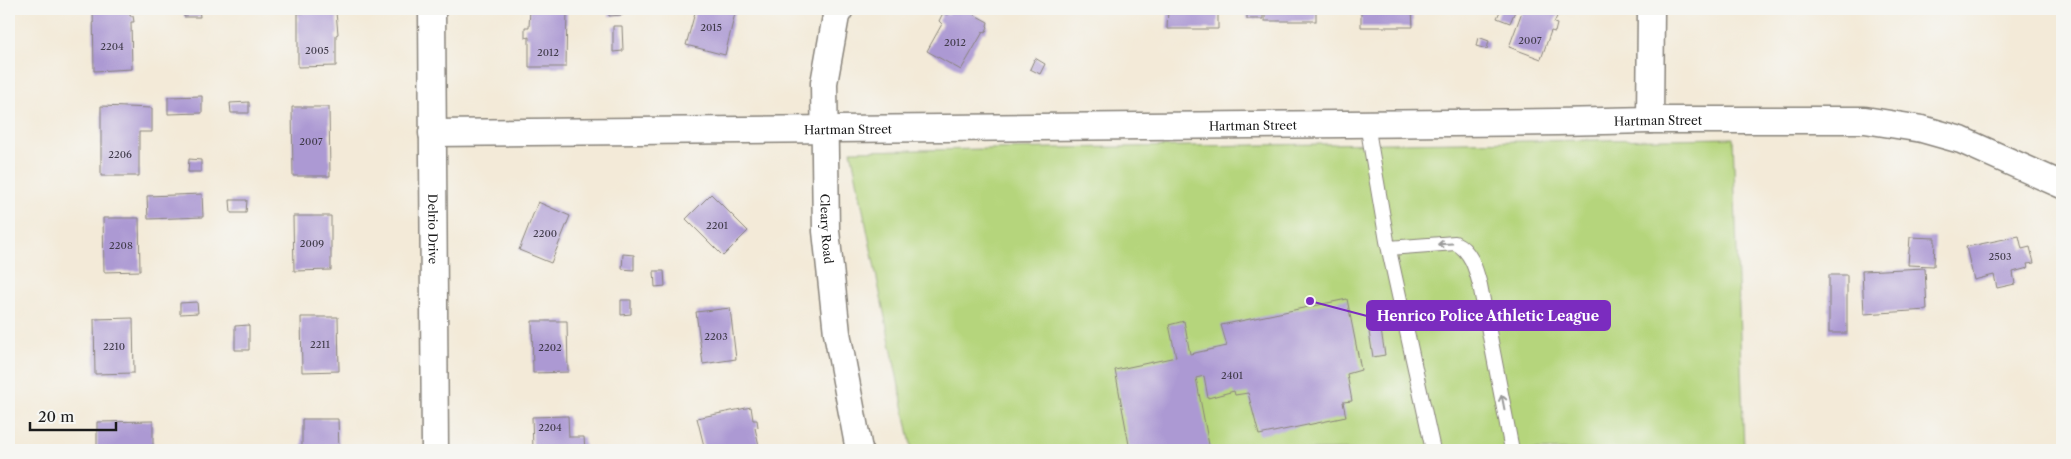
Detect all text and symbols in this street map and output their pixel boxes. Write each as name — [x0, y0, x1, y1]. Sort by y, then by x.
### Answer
house number: 2015 — [700, 21, 722, 34]
house number: 2007 — [1518, 34, 1542, 47]
house number: 2012 — [944, 36, 966, 49]
house number: 2204 — [100, 40, 124, 53]
house number: 2005 — [305, 44, 329, 57]
house number: 2012 — [537, 46, 559, 59]
street label: Hartman Street — [1614, 112, 1703, 128]
street label: Hartman Street — [1209, 117, 1298, 133]
street label: Hartman Street — [804, 121, 893, 137]
house number: 2007 — [299, 135, 323, 148]
house number: 2206 — [108, 148, 132, 161]
street label: Delrio Drive — [426, 194, 441, 265]
street label: Cleary Road — [818, 194, 837, 265]
house number: 2201 — [706, 219, 729, 232]
house number: 2200 — [533, 227, 557, 240]
house number: 2009 — [300, 237, 324, 250]
house number: 2208 — [109, 239, 133, 252]
one-way arrow — [1438, 239, 1454, 248]
house number: 2503 — [1988, 250, 2012, 263]
callout: Henrico Police Athletic League — [1367, 301, 1610, 330]
text: Henrico Police Athletic League — [1377, 307, 1599, 325]
house number: 2203 — [704, 330, 728, 343]
house number: 2211 — [310, 338, 331, 351]
house number: 2210 — [103, 340, 125, 353]
house number: 2202 — [538, 341, 562, 354]
house number: 2401 — [1221, 369, 1244, 382]
one-way arrow — [1498, 395, 1507, 411]
scale bar — [30, 399, 116, 431]
text: 20 m — [38, 407, 74, 426]
house number: 2204 — [538, 421, 562, 434]

